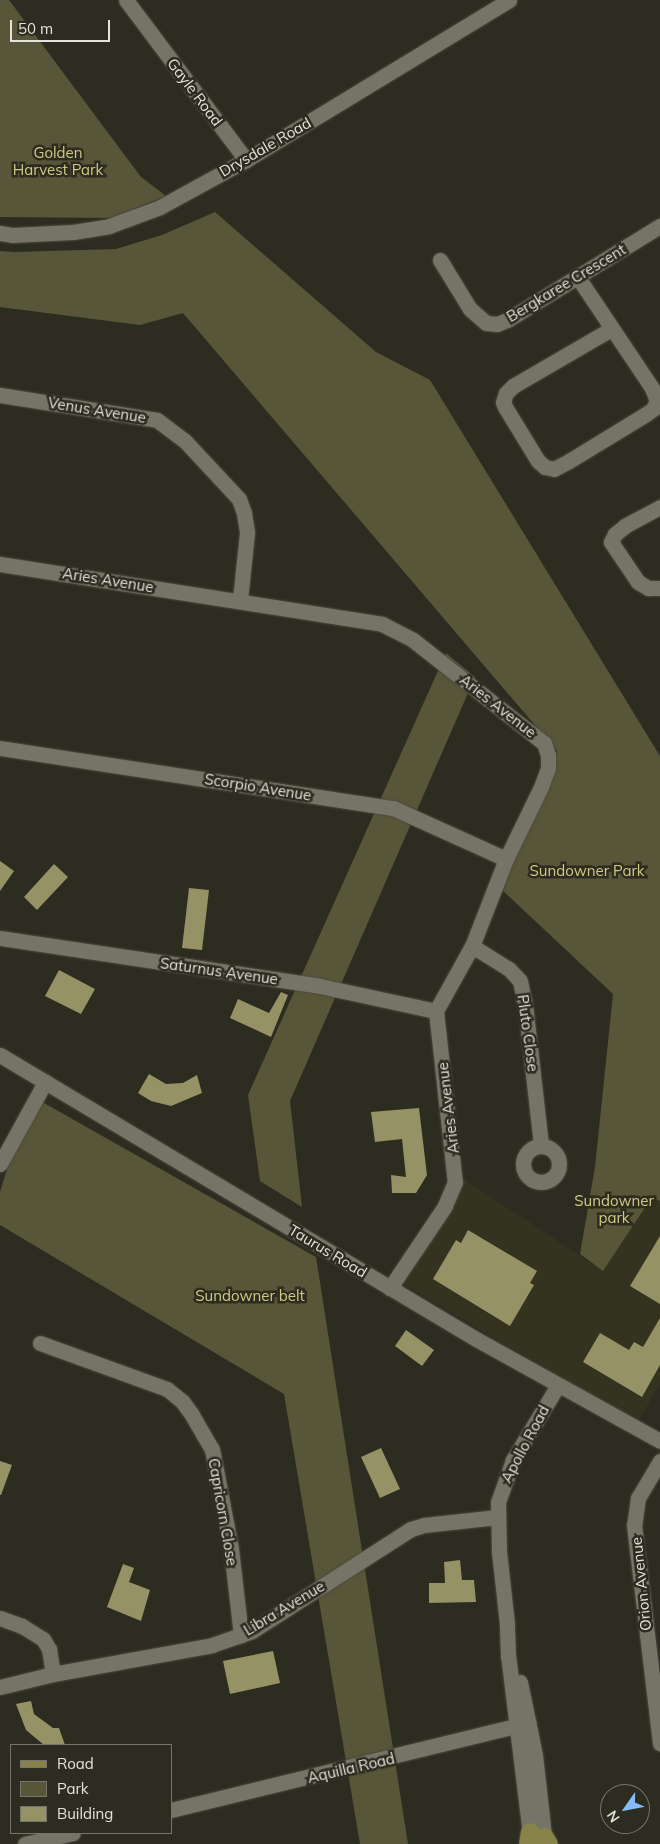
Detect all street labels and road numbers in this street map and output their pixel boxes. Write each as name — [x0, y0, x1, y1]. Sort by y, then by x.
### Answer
street label: Gayle Road — [164, 55, 226, 129]
street label: Drysdale Road — [216, 114, 314, 180]
street label: Bergkaree Crescent — [503, 240, 629, 326]
street label: Venus Avenue — [47, 393, 147, 427]
street label: Aries Avenue — [61, 564, 155, 596]
street label: Aries Avenue — [456, 671, 540, 741]
street label: Scorpio Avenue — [203, 770, 313, 804]
street label: Saturnus Avenue — [159, 954, 279, 988]
street label: Pluto Close — [514, 993, 542, 1073]
street label: Aries Avenue — [433, 1061, 463, 1155]
street label: Taurus Road — [286, 1221, 370, 1281]
street label: Apollo Road — [497, 1402, 553, 1486]
street label: Capricorn Close — [205, 1457, 241, 1567]
street label: Orion Avenue — [627, 1536, 655, 1632]
street label: Libra Avenue — [240, 1577, 328, 1639]
street label: Aquilla Road — [306, 1749, 396, 1787]

